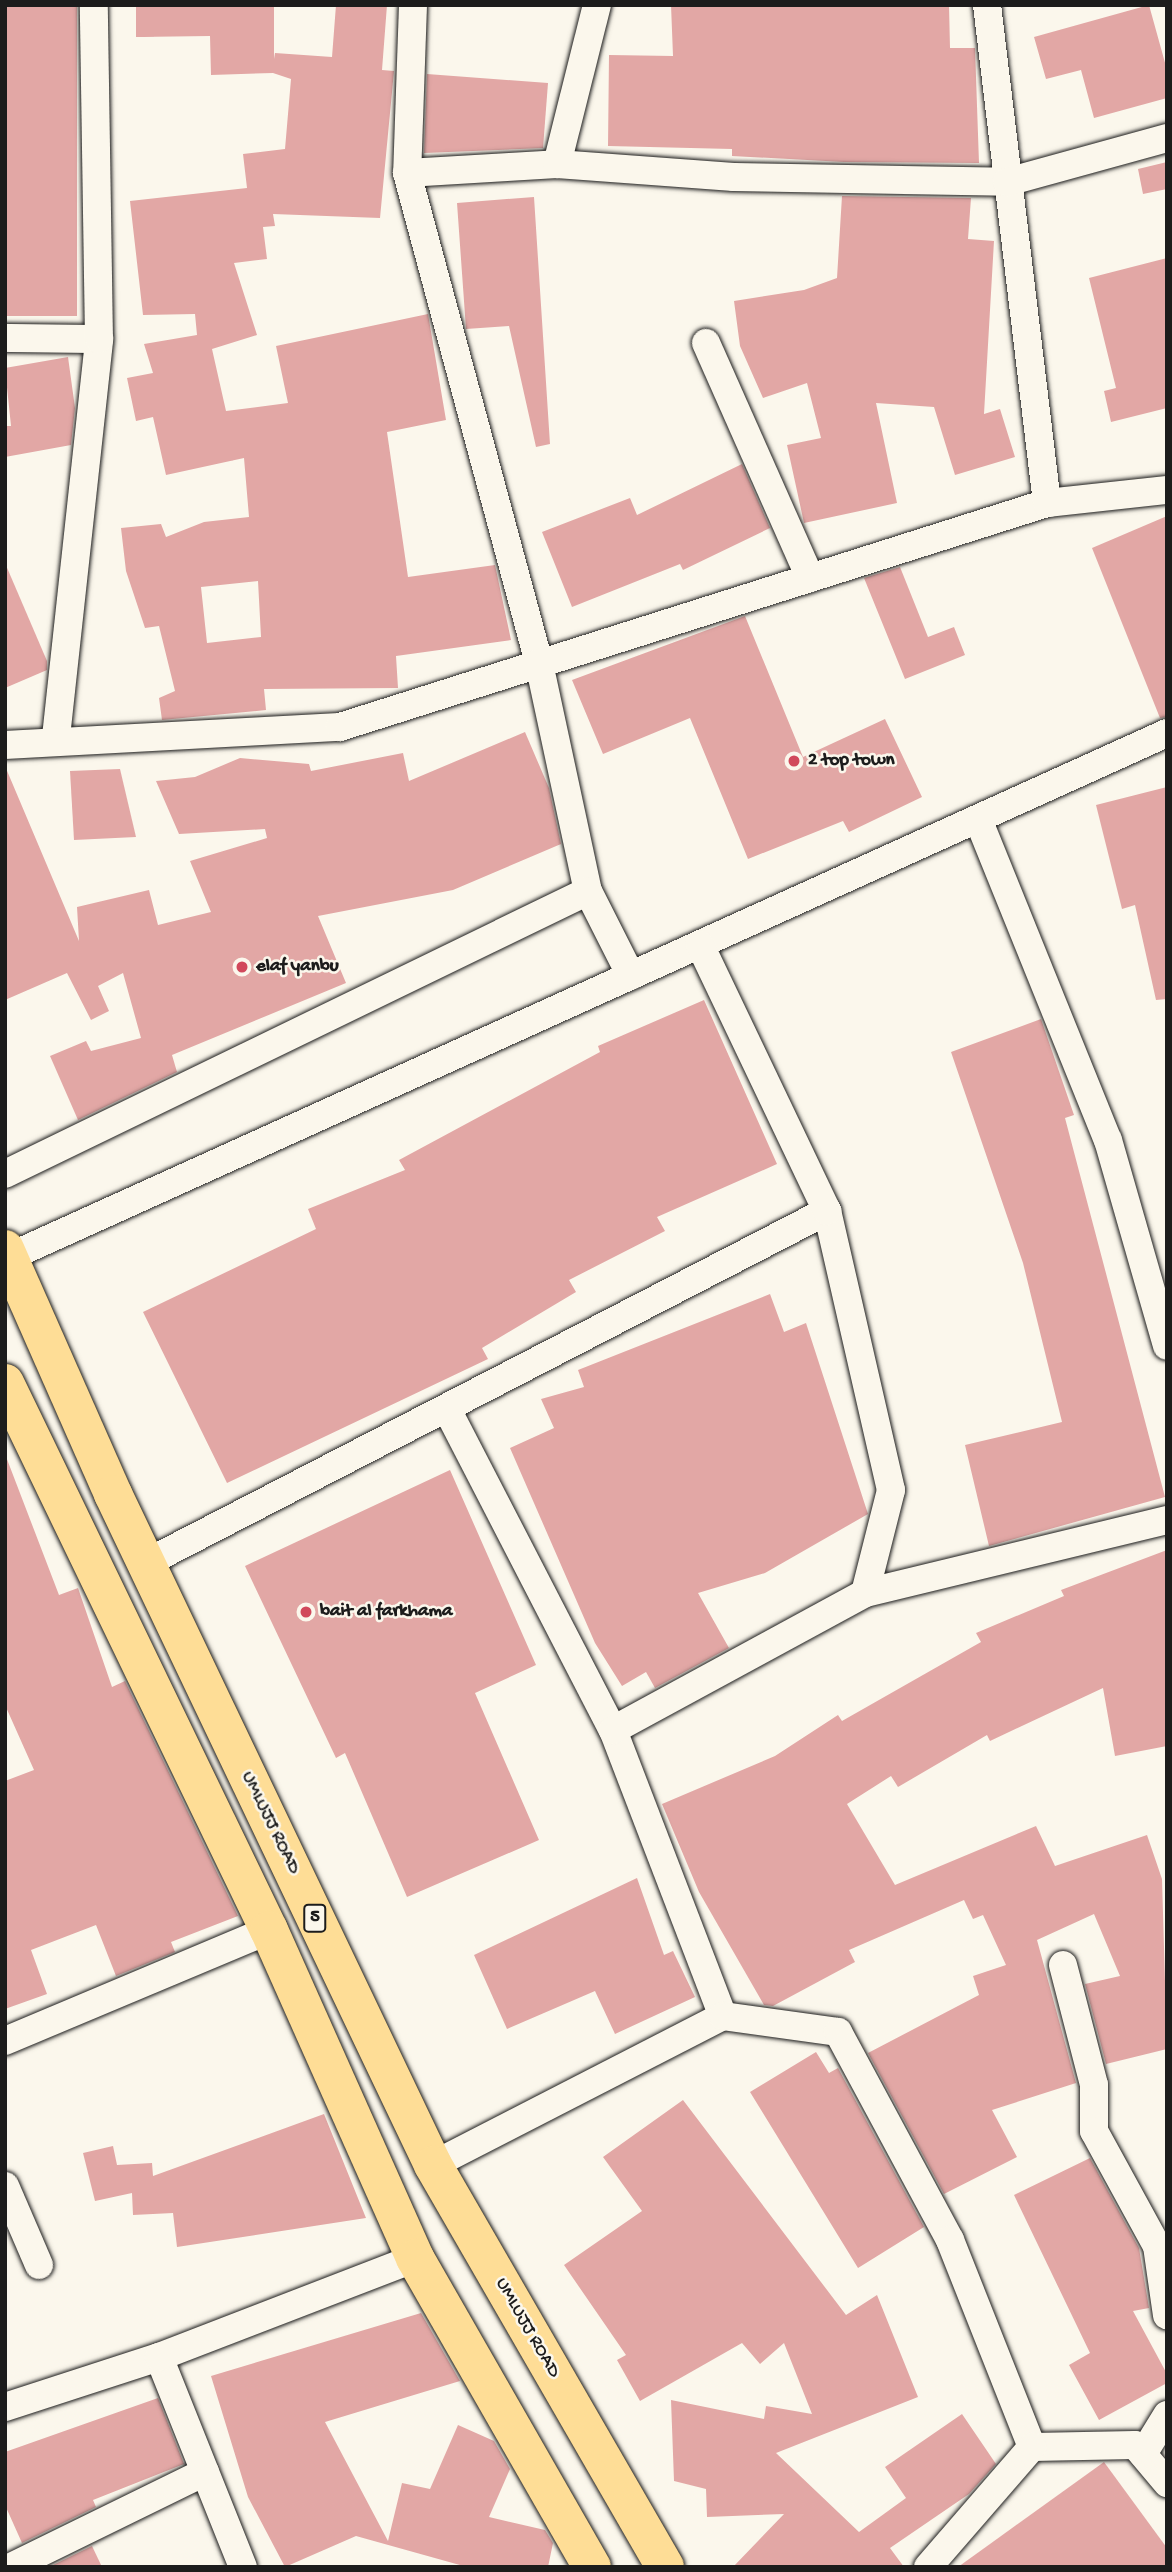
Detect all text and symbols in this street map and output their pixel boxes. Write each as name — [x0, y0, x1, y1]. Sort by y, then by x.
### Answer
place label: 2 top town — [808, 750, 895, 772]
marker: 2 top town — [786, 753, 802, 769]
place label: elaf yanbu — [256, 956, 339, 978]
marker: elaf yanbu — [234, 959, 250, 975]
place label: bait al farkhama — [320, 1601, 453, 1623]
marker: bait al farkhama — [298, 1604, 314, 1620]
street label: UMLUJJ ROAD — [235, 1768, 305, 1878]
road number: 5 — [303, 1904, 327, 1932]
street label: UMLUJJ ROAD — [489, 2274, 565, 2382]

